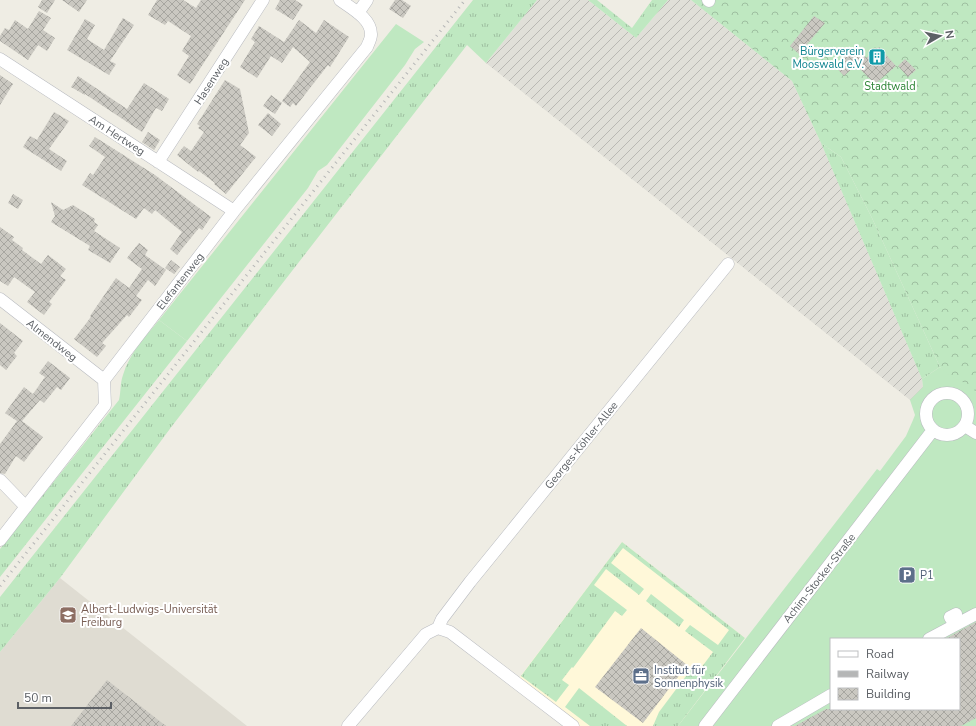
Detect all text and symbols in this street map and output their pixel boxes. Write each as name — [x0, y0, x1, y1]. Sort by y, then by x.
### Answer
north arrow — [920, 16, 960, 56]
text: N — [941, 29, 957, 40]
place label: Bürgerverein Mooswald e.V. — [792, 44, 864, 72]
building icon: Bürgerverein Mooswald e.V. — [867, 47, 887, 67]
street label: Hasenweg — [191, 55, 232, 108]
park label: Stadtwald — [864, 79, 916, 94]
street label: Am Hertweg — [86, 112, 148, 159]
street label: Elefantenweg — [153, 250, 207, 313]
street label: Almendweg — [23, 316, 80, 365]
street label: Georges-Köhler-Allee — [541, 398, 621, 492]
street label: Achim-Stocker-Straße — [780, 530, 859, 626]
parking icon: P1 — [897, 565, 917, 585]
place label: P1 — [920, 568, 934, 583]
place label: Albert-Ludwigs-Universität Freiburg — [81, 602, 217, 630]
school or university icon: Albert-Ludwigs-Universität Freiburg — [58, 605, 78, 625]
legend — [830, 638, 960, 710]
text: Road — [866, 646, 894, 662]
place label: Institut für Sonnenphysik — [654, 663, 723, 691]
office icon: Institut für Sonnenphysik — [631, 666, 651, 686]
text: Railway — [866, 666, 910, 682]
scale bar — [18, 684, 111, 710]
text: Building — [866, 686, 911, 702]
text: 50 m — [24, 690, 52, 706]

